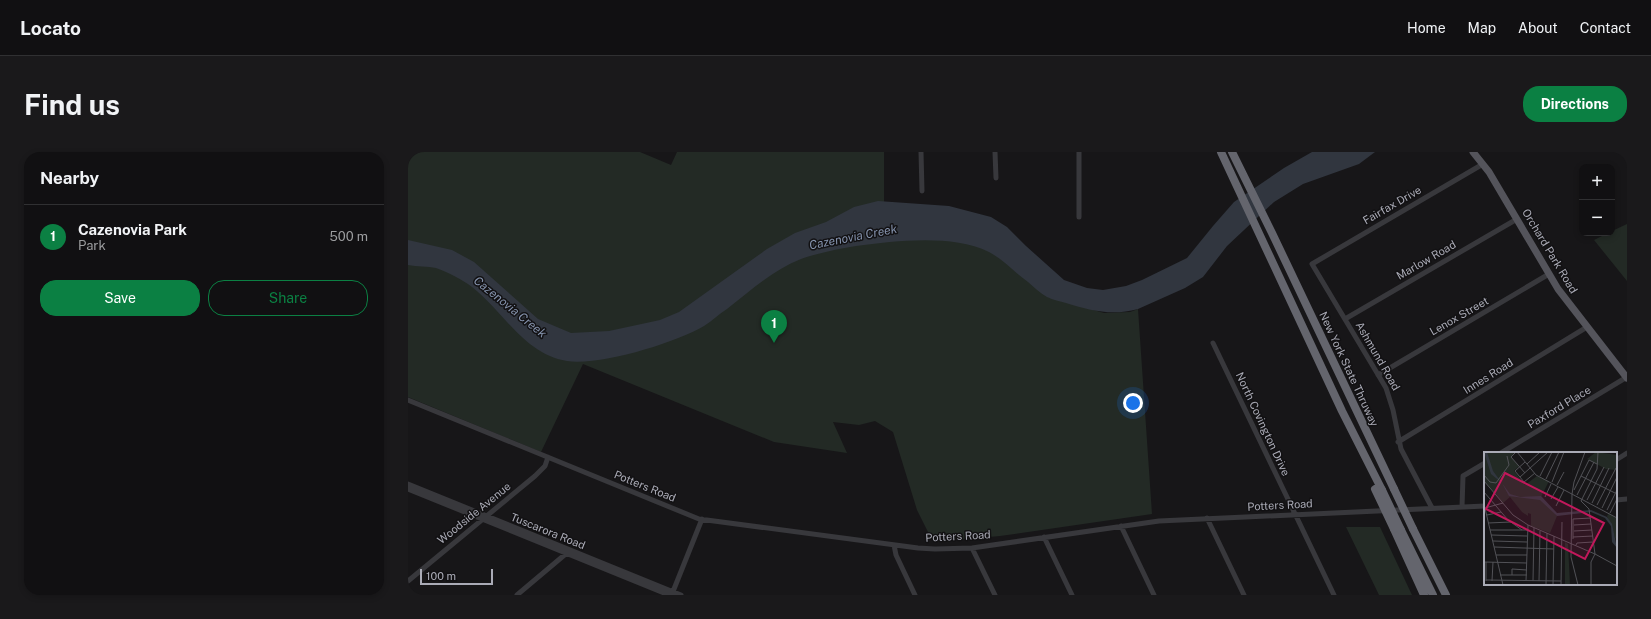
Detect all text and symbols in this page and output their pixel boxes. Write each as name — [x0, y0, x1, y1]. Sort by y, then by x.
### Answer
text: Locato — [20, 17, 81, 39]
text: Home — [1407, 20, 1446, 36]
text: Map — [1468, 20, 1496, 36]
text: About — [1518, 20, 1558, 36]
text: Contact — [1580, 20, 1631, 36]
button: Directions — [1523, 86, 1627, 122]
text: Find us — [24, 88, 120, 121]
map controls — [1579, 164, 1615, 236]
button: + — [1579, 164, 1615, 200]
text: Nearby — [40, 168, 99, 188]
street label: Fairfax Drive — [1361, 183, 1423, 227]
button: − — [1579, 200, 1615, 236]
street label: Orchard Park Road — [1520, 207, 1580, 295]
text: Cazenovia Park — [78, 221, 187, 238]
water label: Cazenovia Creek — [808, 222, 899, 252]
text: 1 — [50, 229, 56, 244]
text: 500 m — [329, 229, 368, 244]
text: Park — [78, 238, 106, 253]
street label: Marlow Road — [1394, 238, 1458, 282]
water label: Cazenovia Creek — [471, 273, 550, 341]
button: Save — [40, 280, 200, 316]
button: Share — [208, 280, 368, 316]
street label: Lenox Street — [1428, 294, 1490, 338]
pin: 1 — [761, 310, 787, 343]
street label: New York State Thruway — [1317, 310, 1381, 428]
street label: Ashmund Road — [1354, 320, 1402, 392]
street label: Innes Road — [1461, 356, 1515, 396]
street label: North Covington Drive — [1234, 370, 1292, 478]
street label: Paxford Place — [1525, 383, 1593, 431]
your location — [1123, 393, 1143, 413]
inset map — [1484, 452, 1617, 585]
street label: Potters Road — [612, 468, 678, 504]
street label: Woodside Avenue — [435, 480, 513, 546]
street label: Potters Road — [1247, 497, 1313, 513]
street label: Tuscarora Road — [509, 511, 587, 551]
street label: Potters Road — [925, 528, 991, 544]
scale bar — [420, 567, 493, 586]
text: 100 m — [426, 570, 456, 582]

